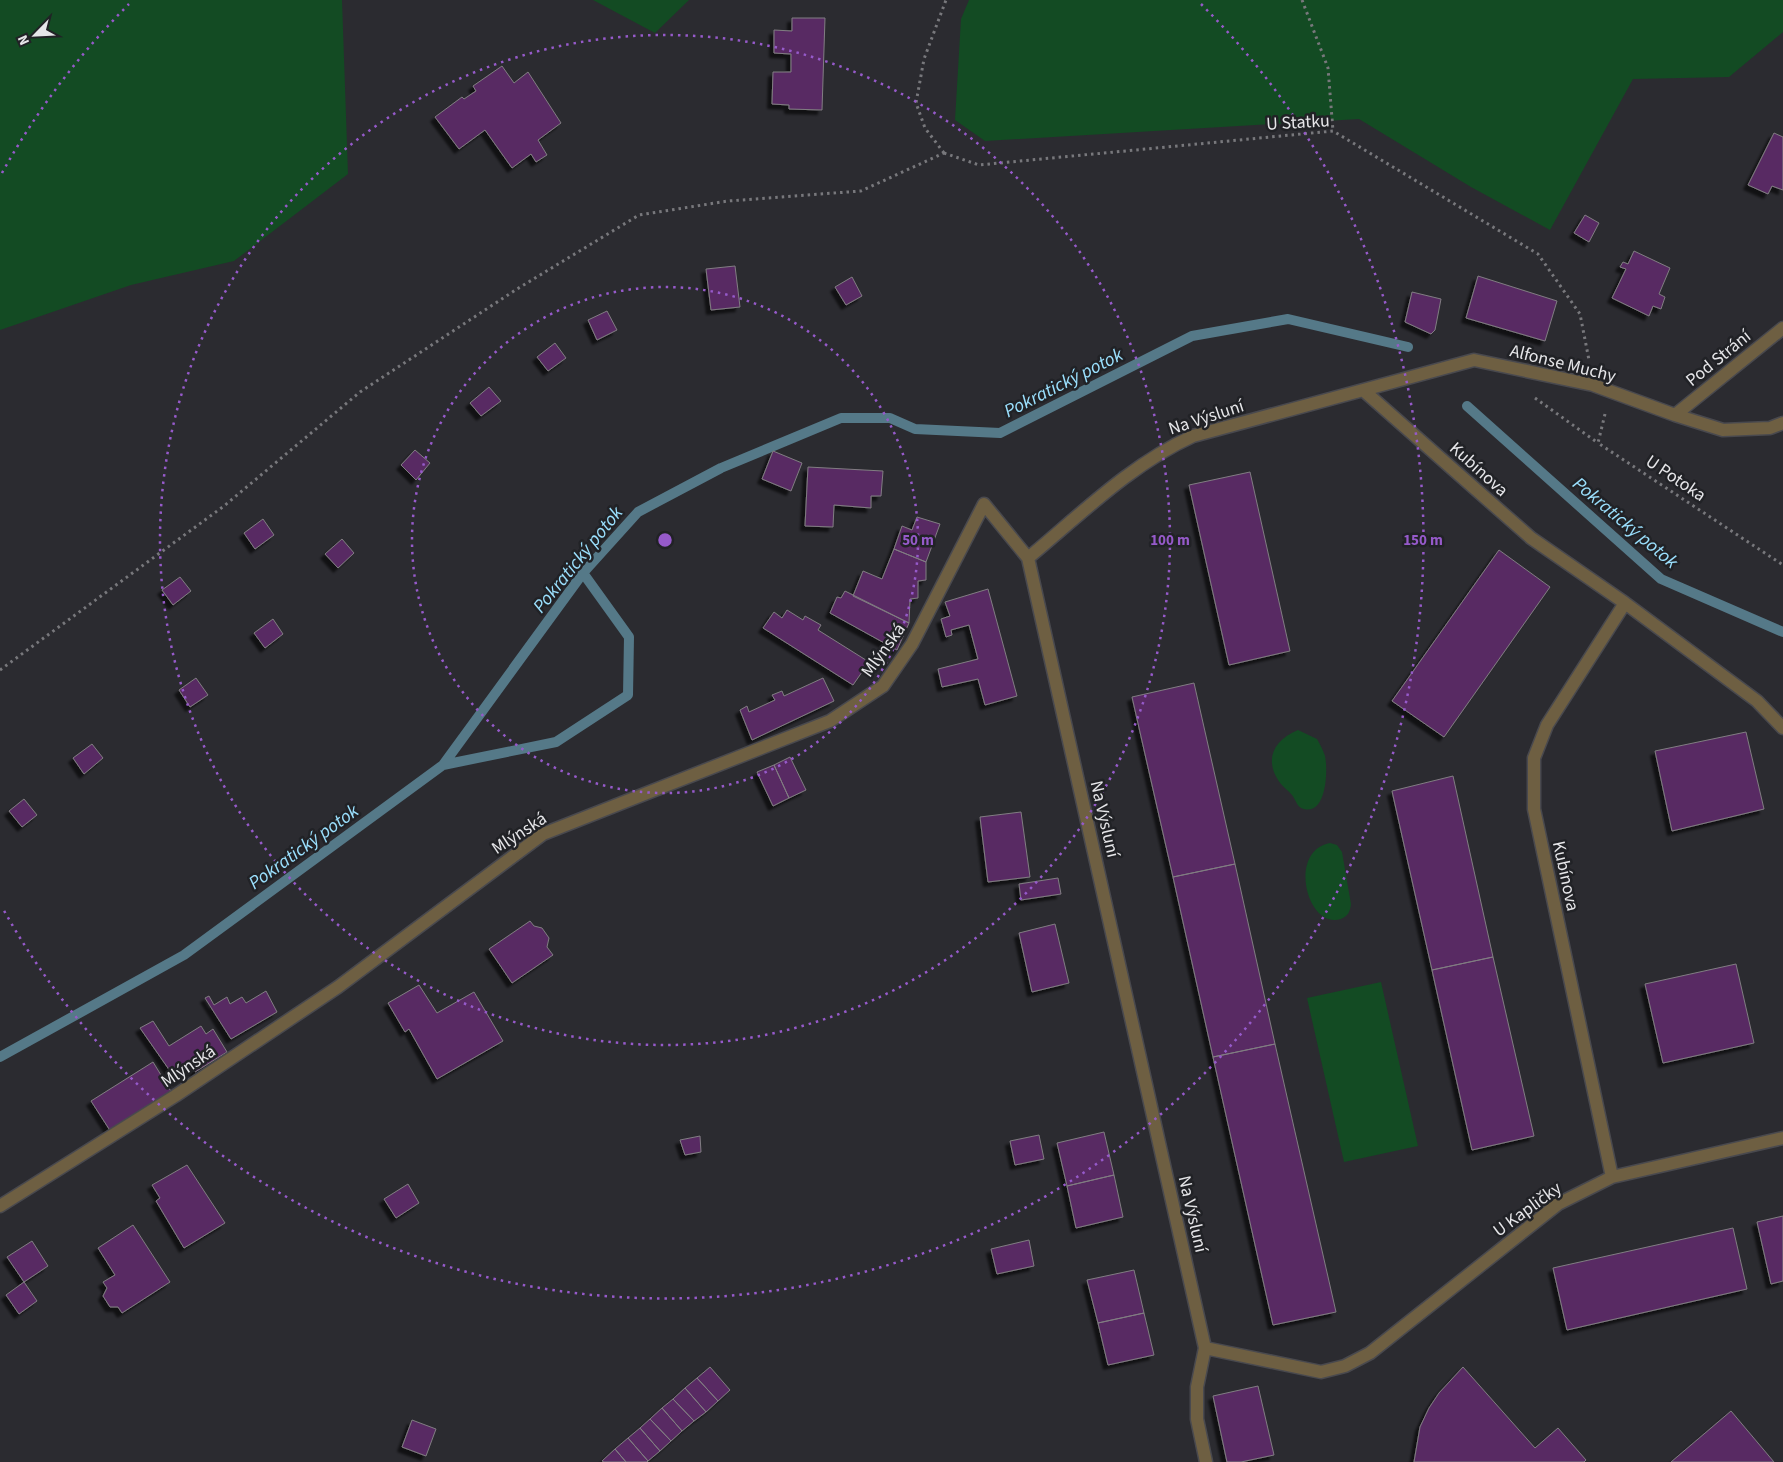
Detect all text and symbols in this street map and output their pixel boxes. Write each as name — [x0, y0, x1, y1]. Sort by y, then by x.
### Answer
north arrow — [10, 10, 60, 60]
text: N — [13, 32, 35, 48]
street label: U Statku — [1266, 108, 1330, 137]
street label: Pod Strání — [1680, 324, 1757, 393]
street label: Alfonse Muchy — [1507, 338, 1619, 389]
water label: Pokratický potok — [999, 341, 1129, 425]
street label: Na Výsluní — [1165, 393, 1248, 441]
street label: Kubínova — [1444, 436, 1513, 502]
street label: U Potoka — [1641, 449, 1711, 508]
water label: Pokratický potok — [1566, 471, 1684, 576]
water label: Pokratický potok — [527, 500, 630, 619]
text: 50 m — [902, 530, 934, 551]
text: 100 m — [1150, 530, 1190, 551]
text: 150 m — [1403, 530, 1443, 551]
centre of rings — [656, 531, 674, 549]
street label: Mlýnská — [855, 618, 912, 682]
street label: Na Výsluní — [1084, 778, 1126, 860]
water label: Pokratický potok — [243, 797, 365, 896]
street label: Mlýnská — [487, 806, 552, 861]
street label: Kubínova — [1546, 839, 1585, 913]
street label: Mlýnská — [156, 1039, 221, 1094]
street label: Na Výsluní — [1172, 1173, 1214, 1255]
street label: U Kapličky — [1488, 1176, 1567, 1243]

